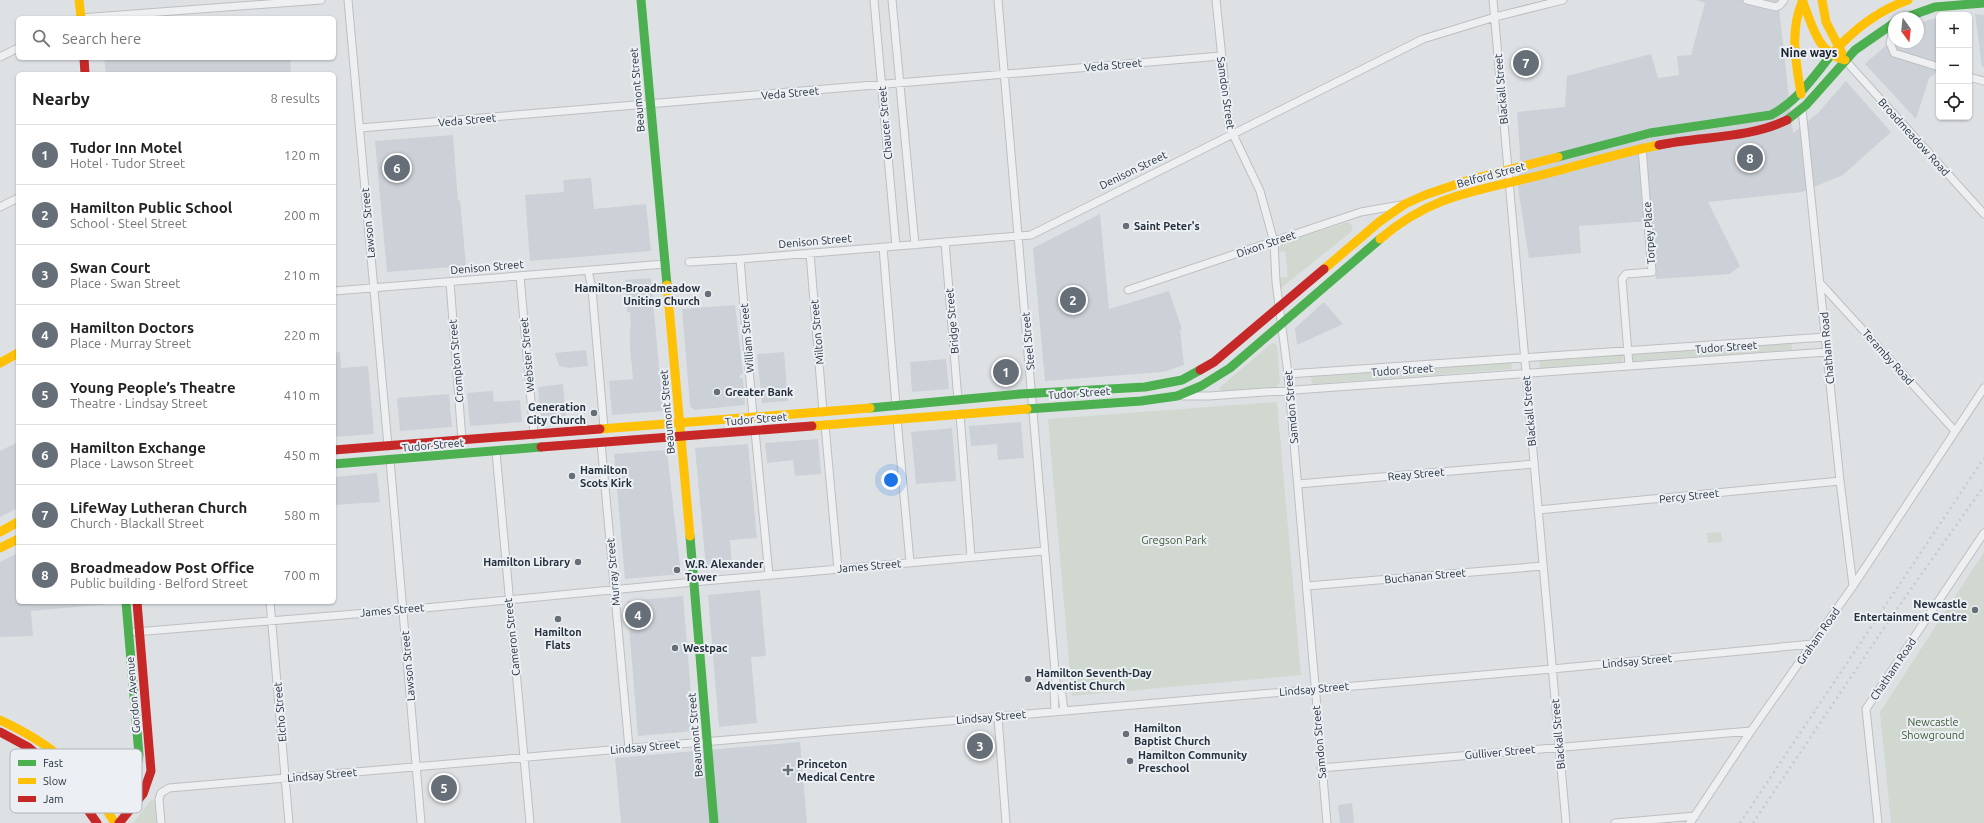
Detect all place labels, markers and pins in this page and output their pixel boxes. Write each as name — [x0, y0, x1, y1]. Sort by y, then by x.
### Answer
pin: 7 — [1513, 48, 1539, 78]
pin: 8 — [1737, 143, 1763, 173]
pin: 6 — [384, 153, 410, 183]
place label: Saint Peter's — [1134, 220, 1200, 232]
marker: Saint Peter's — [1121, 221, 1131, 231]
place label: Hamilton-Broadmeadow Uniting Church — [575, 282, 700, 307]
pin: 2 — [1060, 285, 1086, 315]
marker: Hamilton-Broadmeadow Uniting Church — [703, 289, 713, 299]
pin: 1 — [993, 357, 1019, 387]
place label: Greater Bank — [725, 386, 794, 398]
marker: Greater Bank — [712, 387, 722, 397]
place label: Generation City Church — [526, 401, 586, 426]
marker: Generation City Church — [589, 408, 599, 418]
place label: Hamilton Scots Kirk — [580, 464, 633, 489]
marker: Hamilton Scots Kirk — [567, 471, 577, 481]
place label: Hamilton Library — [483, 556, 570, 568]
marker: Hamilton Library — [573, 557, 583, 567]
place label: W.R. Alexander Tower — [685, 558, 764, 583]
marker: W.R. Alexander Tower — [672, 565, 682, 575]
place label: Newcastle Entertainment Centre — [1854, 598, 1967, 623]
pin: 4 — [625, 600, 651, 630]
marker: Newcastle Entertainment Centre — [1970, 605, 1980, 615]
marker: Hamilton Flats — [553, 614, 563, 624]
place label: Hamilton Flats — [534, 626, 582, 651]
place label: Westpac — [683, 642, 728, 654]
marker: Westpac — [670, 643, 680, 653]
place label: Hamilton Seventh-Day Adventist Church — [1036, 667, 1152, 692]
marker: Hamilton Seventh-Day Adventist Church — [1023, 674, 1033, 684]
place label: Hamilton Baptist Church — [1134, 722, 1210, 747]
marker: Hamilton Baptist Church — [1121, 729, 1131, 739]
pin: 3 — [967, 731, 993, 761]
place label: Hamilton Community Preschool — [1138, 749, 1247, 774]
marker: Hamilton Community Preschool — [1125, 756, 1135, 766]
place label: Princeton Medical Centre — [797, 758, 875, 783]
marker: Princeton Medical Centre — [782, 764, 794, 776]
pin: 5 — [431, 773, 457, 803]

